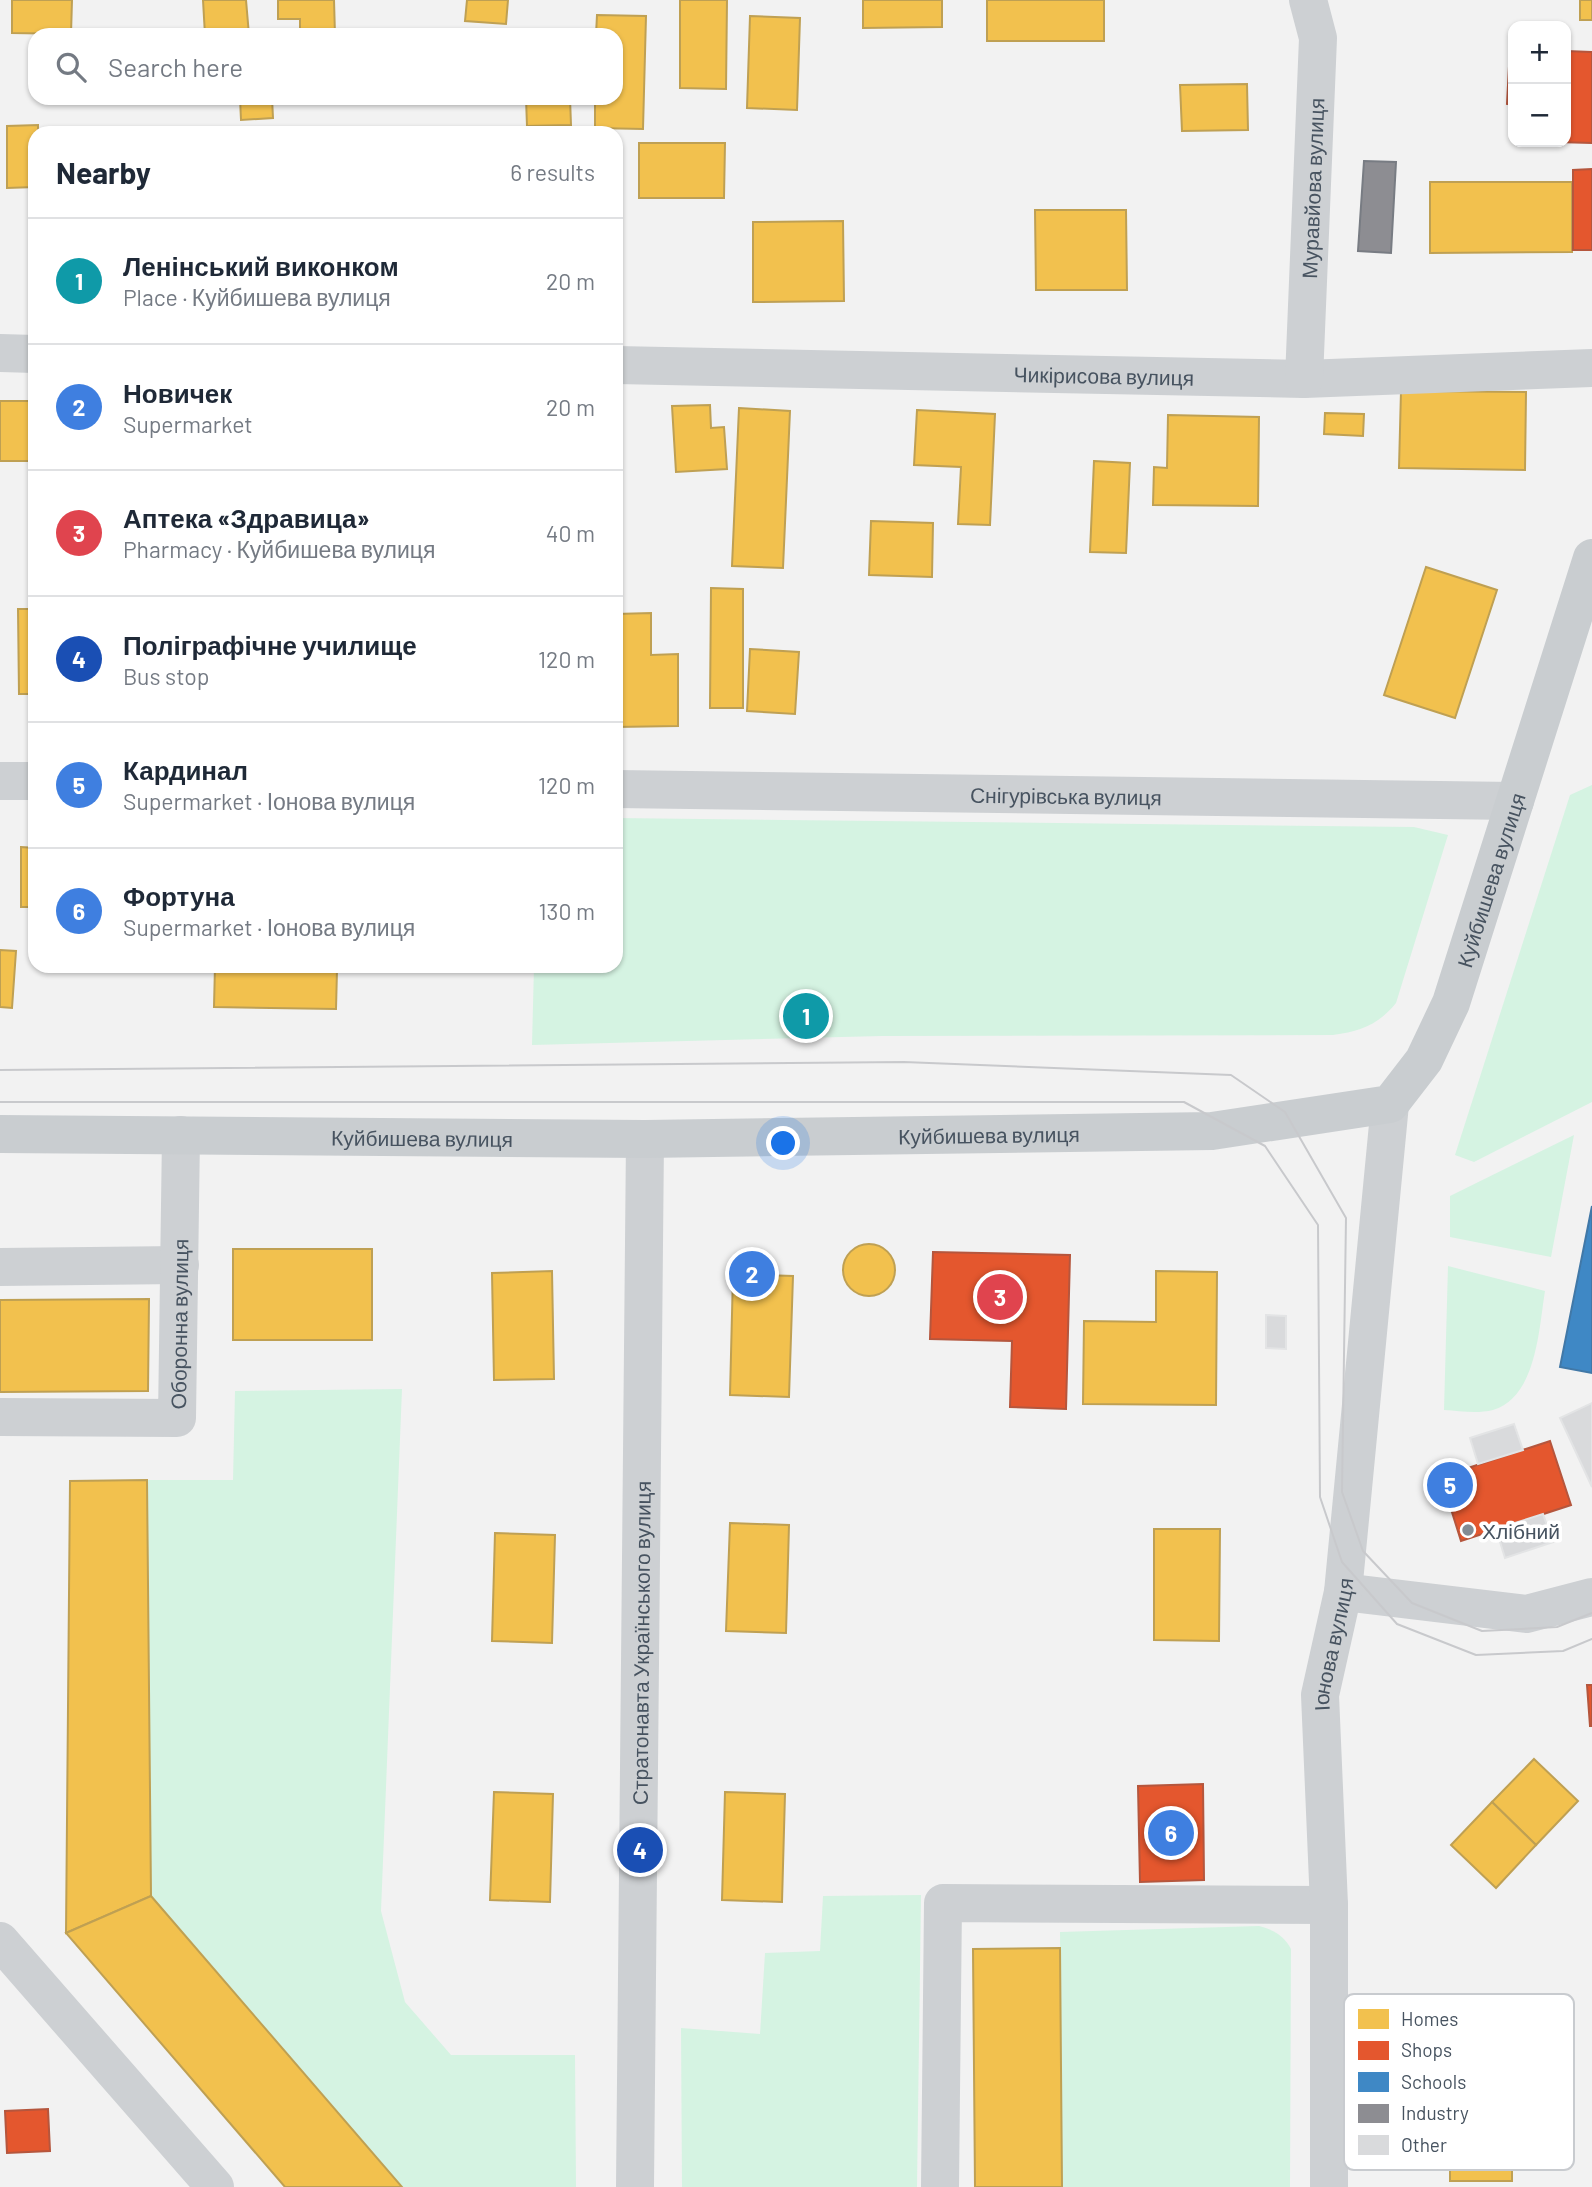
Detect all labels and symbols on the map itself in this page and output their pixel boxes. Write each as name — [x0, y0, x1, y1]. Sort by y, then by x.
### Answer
street label: Муравйова вулиця — [1296, 97, 1328, 279]
street label: Чикірисова вулиця — [1013, 361, 1194, 389]
street label: Снігурівська вулиця — [970, 781, 1162, 809]
street label: Куйбишева вулиця — [1451, 789, 1529, 970]
pin: 1 — [783, 990, 829, 1042]
street label: Куйбишева вулиця — [898, 1120, 1080, 1148]
street label: Куйбишева вулиця — [331, 1124, 513, 1150]
your location — [766, 1126, 800, 1160]
street label: Оборонна вулиця — [165, 1238, 192, 1410]
pin: 2 — [729, 1248, 775, 1300]
pin: 3 — [977, 1271, 1023, 1323]
pin: 5 — [1427, 1459, 1473, 1511]
street label: Стратонавта Українського вулиця — [626, 1481, 654, 1805]
place label: Хлібний — [1482, 1518, 1560, 1543]
marker: Хлібний — [1460, 1522, 1476, 1538]
street label: Іонова вулиця — [1307, 1577, 1357, 1712]
pin: 6 — [1148, 1807, 1194, 1859]
pin: 4 — [617, 1824, 663, 1876]
legend — [1344, 1994, 1574, 2170]
text: Homes — [1401, 2007, 1458, 2030]
text: Shops — [1401, 2038, 1452, 2061]
text: Schools — [1401, 2070, 1466, 2093]
text: Industry — [1401, 2101, 1469, 2124]
text: Other — [1401, 2133, 1447, 2156]

